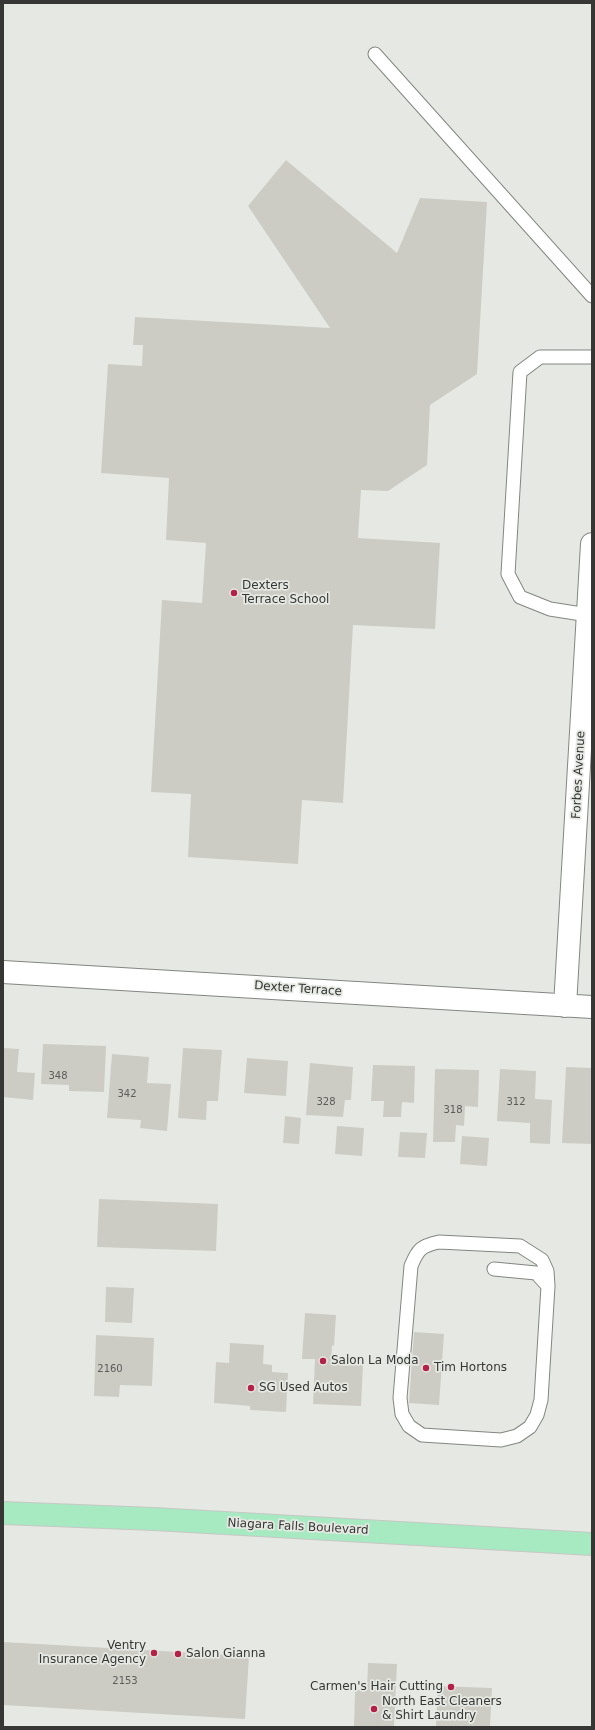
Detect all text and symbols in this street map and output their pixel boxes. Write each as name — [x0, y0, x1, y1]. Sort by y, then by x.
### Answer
place label: Dexters Terrace School — [242, 579, 329, 607]
marker: Dexters Terrace School — [229, 588, 239, 598]
street label: Forbes Avenue — [569, 730, 589, 820]
street label: Dexter Terrace — [254, 979, 342, 999]
house number: 348 — [48, 1070, 68, 1082]
house number: 342 — [117, 1088, 137, 1100]
house number: 328 — [316, 1096, 336, 1108]
house number: 312 — [506, 1096, 526, 1108]
house number: 318 — [443, 1104, 463, 1116]
place label: Salon La Moda — [331, 1354, 419, 1368]
marker: Salon La Moda — [318, 1356, 328, 1366]
place label: Tim Hortons — [434, 1361, 507, 1375]
house number: 2160 — [97, 1363, 123, 1375]
marker: Tim Hortons — [421, 1363, 431, 1373]
place label: SG Used Autos — [259, 1381, 348, 1395]
marker: SG Used Autos — [246, 1383, 256, 1393]
street label: Niagara Falls Boulevard — [227, 1516, 369, 1538]
place label: Ventry Insurance Agency — [39, 1639, 146, 1667]
place label: Salon Gianna — [186, 1647, 266, 1661]
marker: Ventry Insurance Agency — [149, 1648, 159, 1658]
marker: Salon Gianna — [173, 1649, 183, 1659]
house number: 2153 — [112, 1675, 138, 1687]
place label: Carmen's Hair Cutting — [310, 1680, 443, 1694]
marker: Carmen's Hair Cutting — [446, 1682, 456, 1692]
place label: North East Cleaners & Shirt Laundry — [382, 1695, 502, 1723]
marker: North East Cleaners & Shirt Laundry — [369, 1704, 379, 1714]

